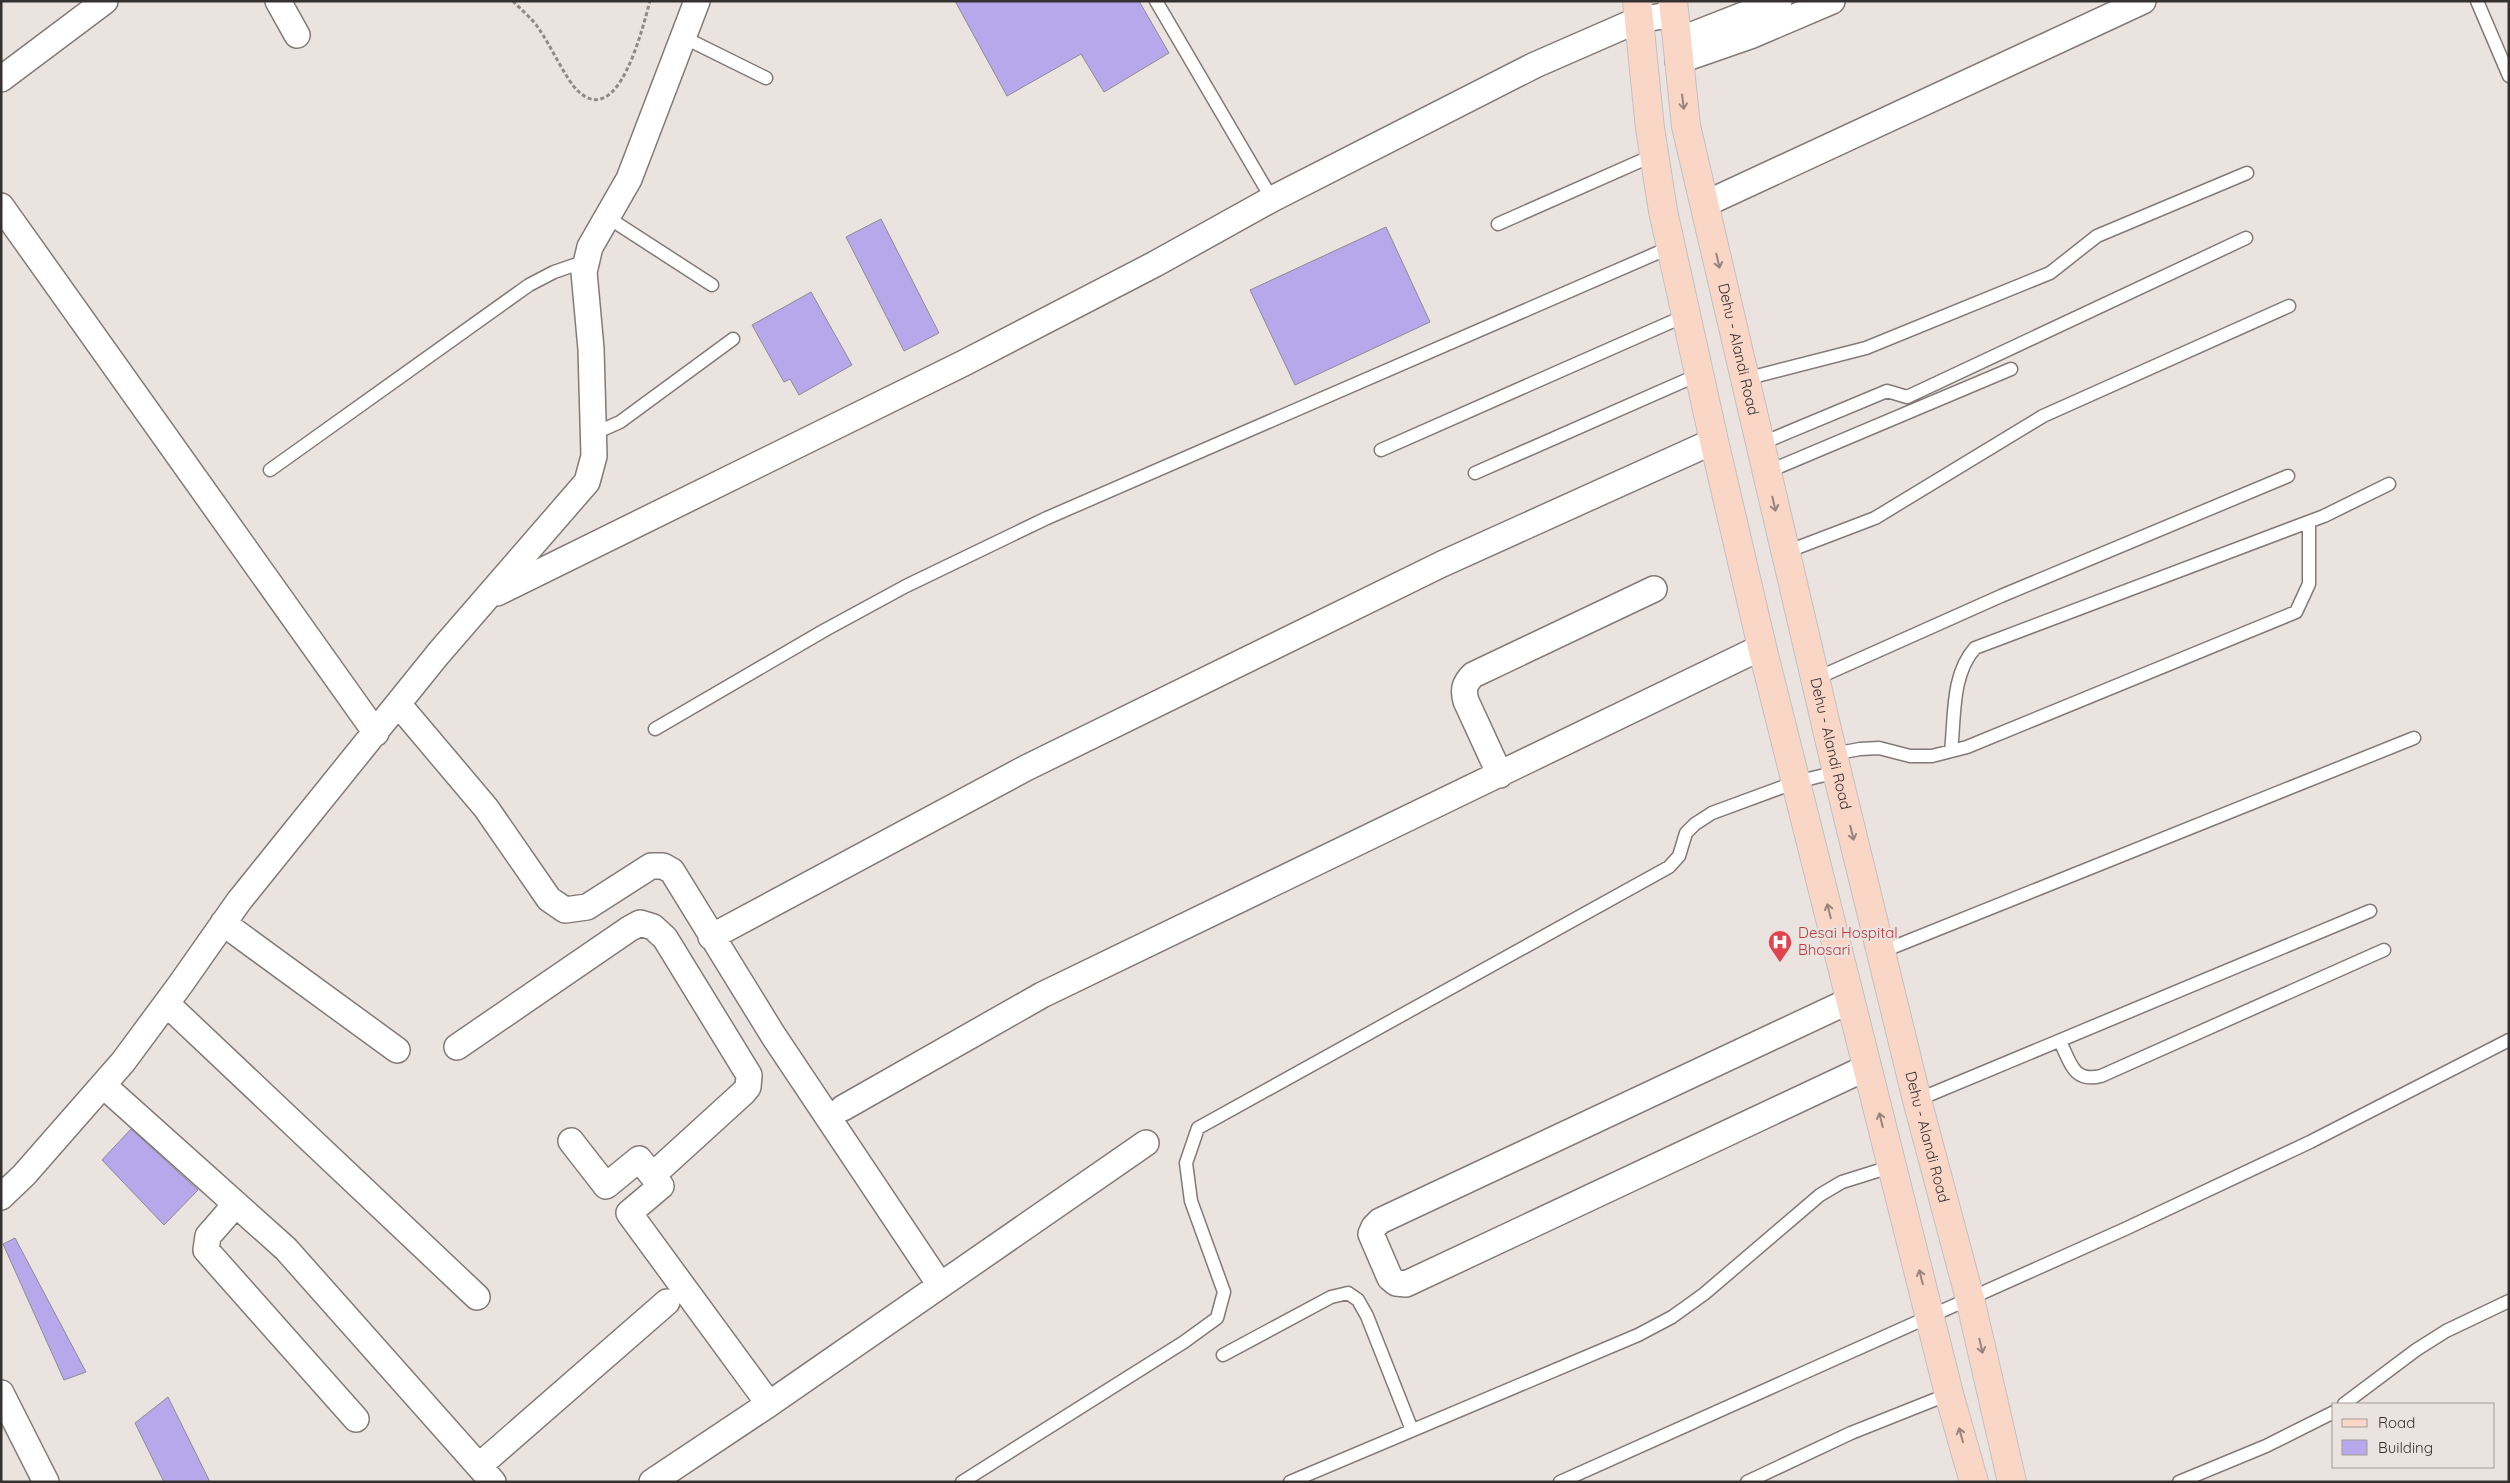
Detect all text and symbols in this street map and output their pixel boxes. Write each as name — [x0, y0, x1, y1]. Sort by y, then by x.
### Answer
one-way arrow — [1678, 94, 1688, 110]
one-way arrow — [1714, 252, 1723, 268]
street label: Dehu - Alandi Road — [1714, 281, 1763, 417]
one-way arrow — [1770, 496, 1779, 512]
street label: Dehu - Alandi Road — [1806, 676, 1856, 812]
one-way arrow — [1848, 824, 1857, 840]
one-way arrow — [1823, 904, 1833, 920]
place label: Desai Hospital Bhosari — [1798, 923, 1898, 959]
hospital icon: Desai Hospital Bhosari — [1767, 929, 1793, 963]
street label: Dehu - Alandi Road — [1901, 1069, 1954, 1205]
one-way arrow — [1876, 1112, 1885, 1128]
one-way arrow — [1916, 1270, 1925, 1286]
one-way arrow — [1977, 1338, 1986, 1354]
legend — [2332, 1403, 2495, 1468]
text: Road — [2378, 1413, 2415, 1432]
one-way arrow — [1955, 1427, 1965, 1443]
text: Building — [2378, 1438, 2433, 1457]

